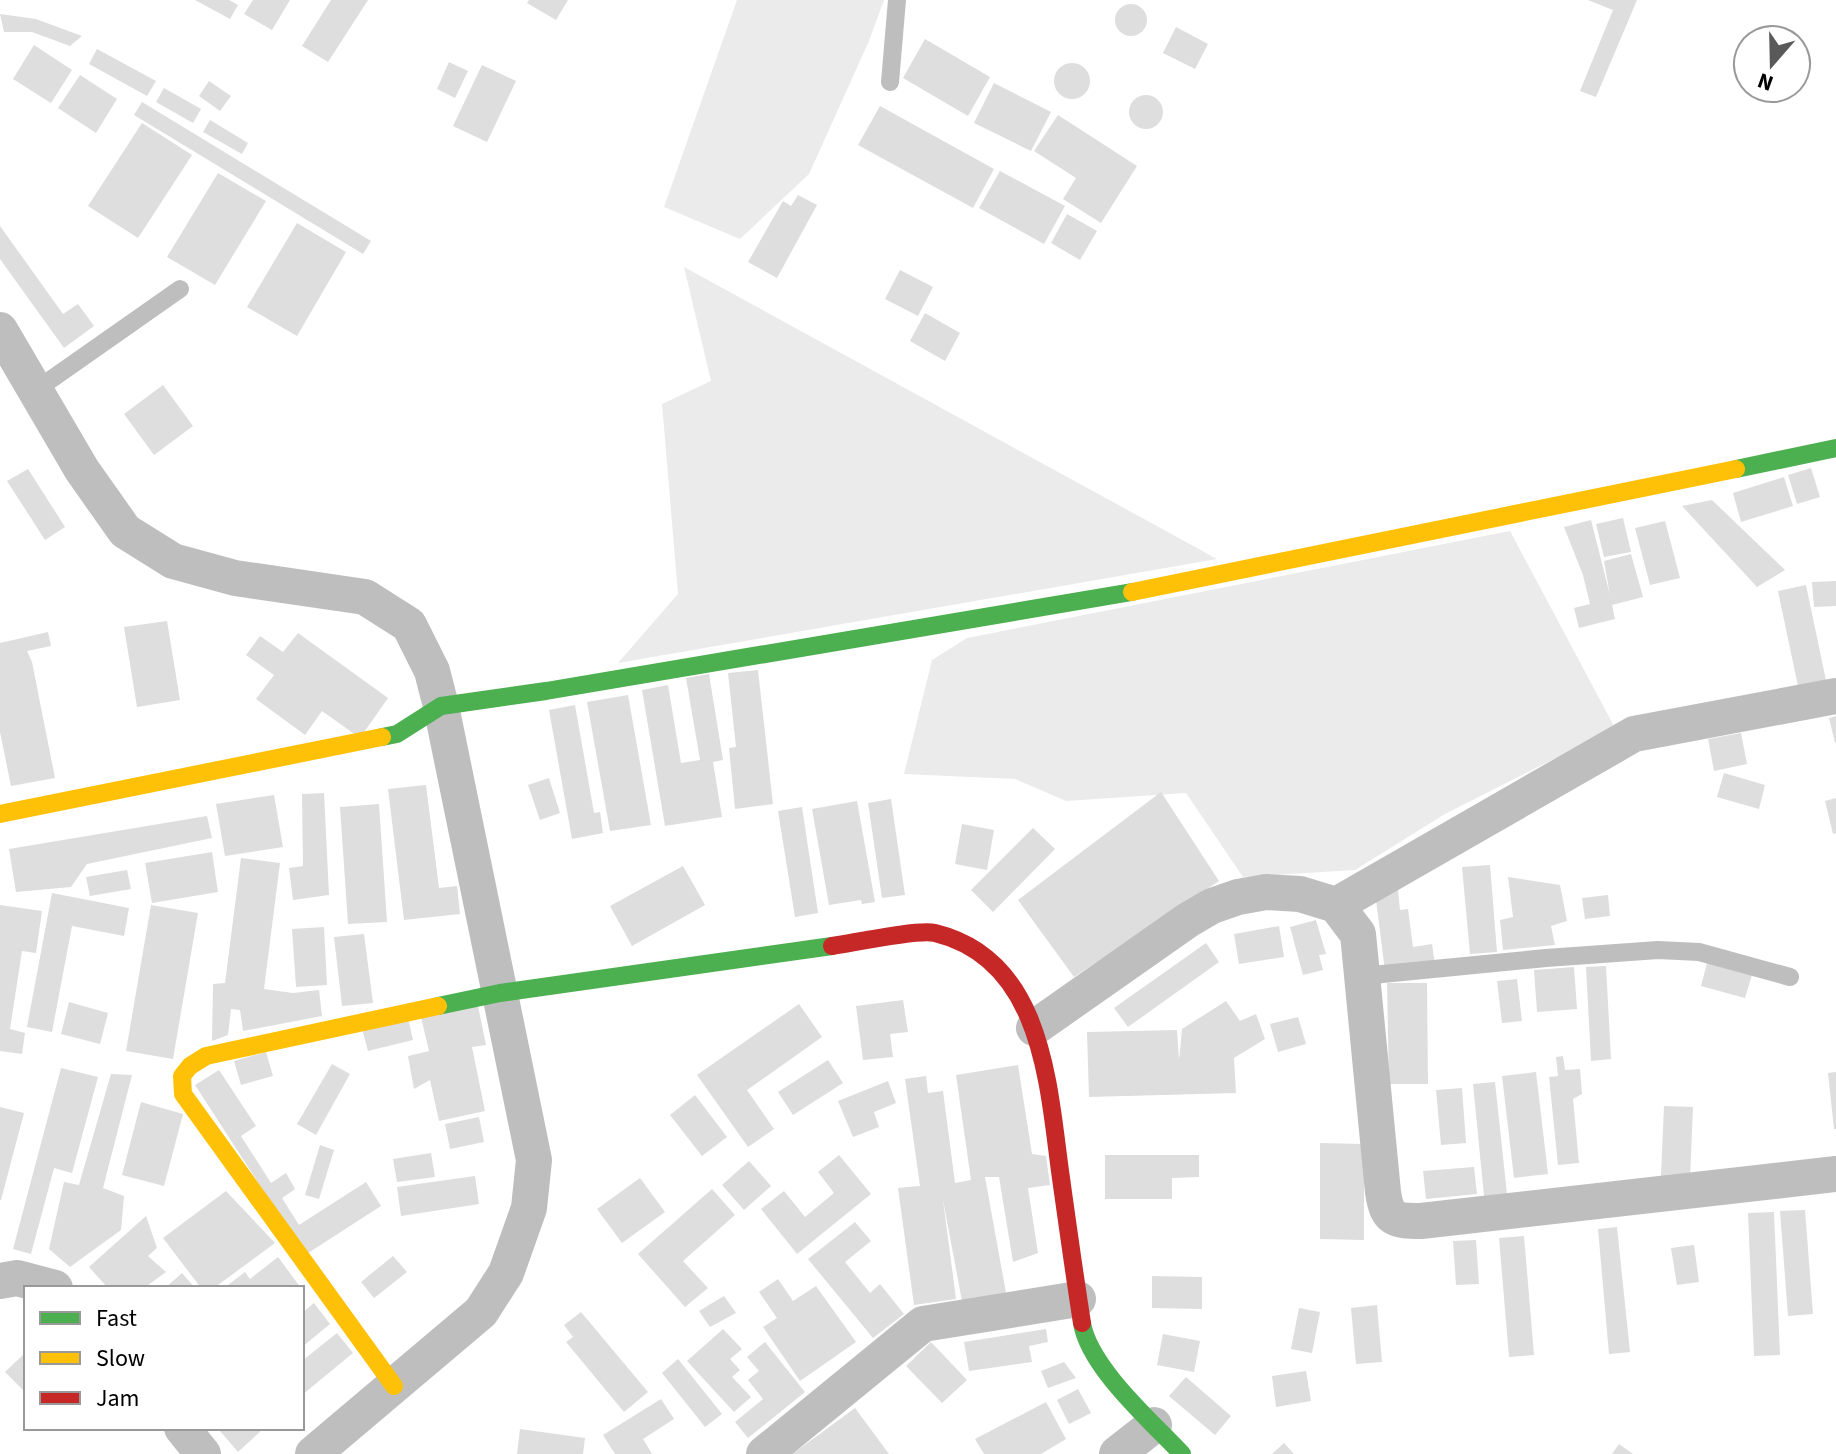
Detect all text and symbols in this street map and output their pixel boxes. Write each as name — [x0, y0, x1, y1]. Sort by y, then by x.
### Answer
north arrow — [1732, 24, 1812, 104]
text: N — [1753, 64, 1778, 99]
legend — [24, 1286, 304, 1430]
text: Fast — [96, 1301, 137, 1336]
text: Slow — [96, 1341, 145, 1376]
text: Jam — [96, 1381, 140, 1416]

